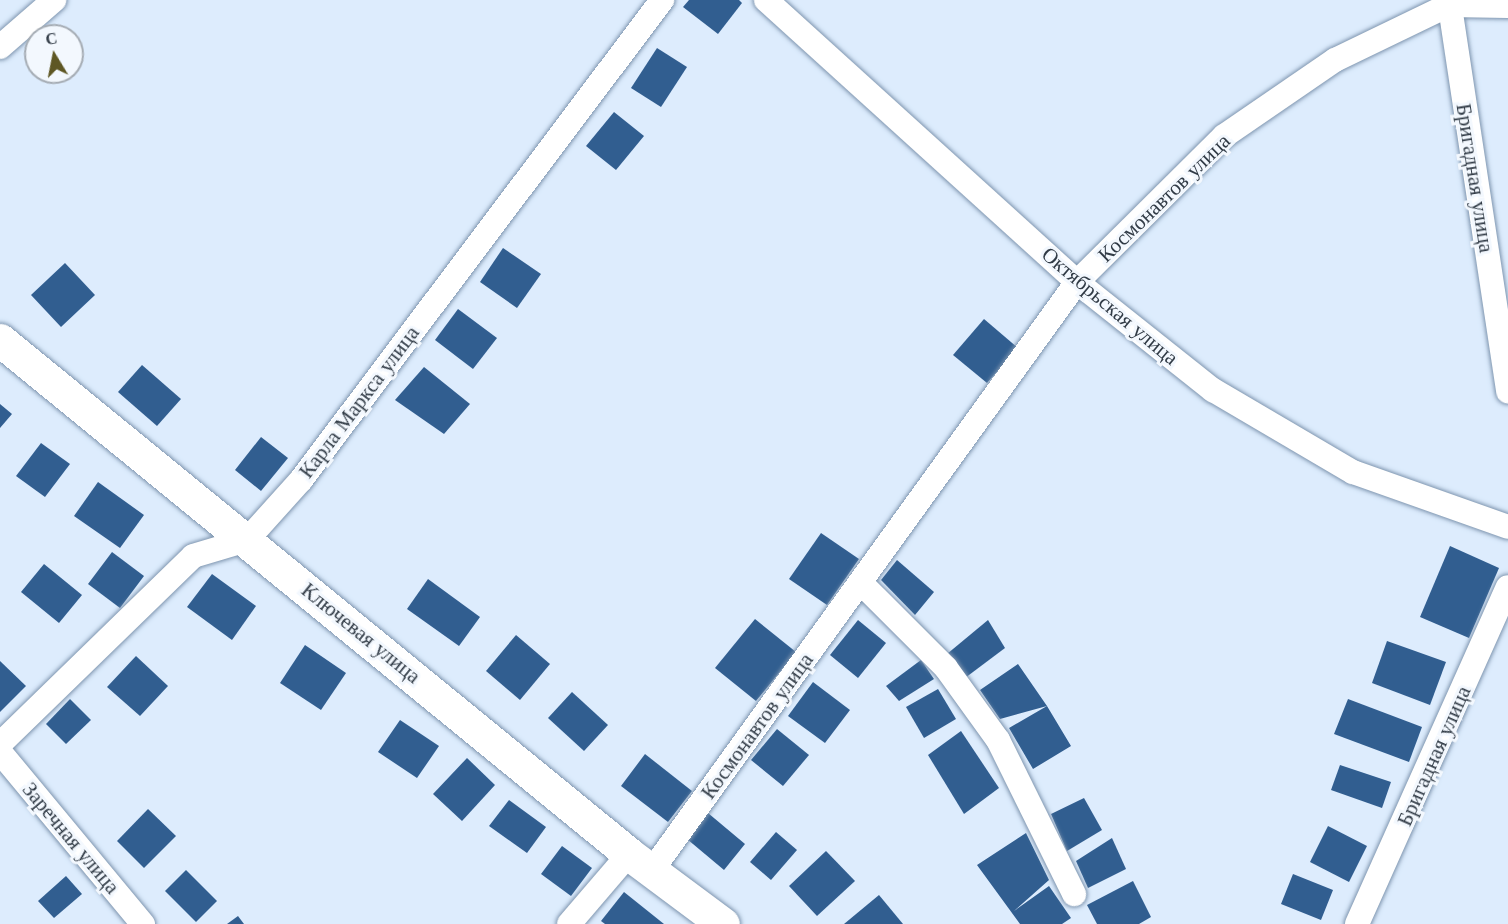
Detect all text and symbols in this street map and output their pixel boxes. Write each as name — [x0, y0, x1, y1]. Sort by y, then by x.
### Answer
north arrow — [24, 24, 84, 84]
text: С — [44, 27, 59, 49]
street label: Бригадная улица — [1451, 102, 1499, 254]
street label: Космонавтов улица — [1093, 128, 1235, 268]
street label: Октябрьская улица — [1037, 242, 1183, 370]
street label: Карла Маркса улица — [294, 321, 424, 483]
street label: Ключевая улица — [296, 577, 426, 689]
street label: Космонавтов улица — [696, 648, 818, 804]
street label: Бригадная улица — [1392, 682, 1476, 830]
street label: Заречная улица — [17, 777, 125, 899]

